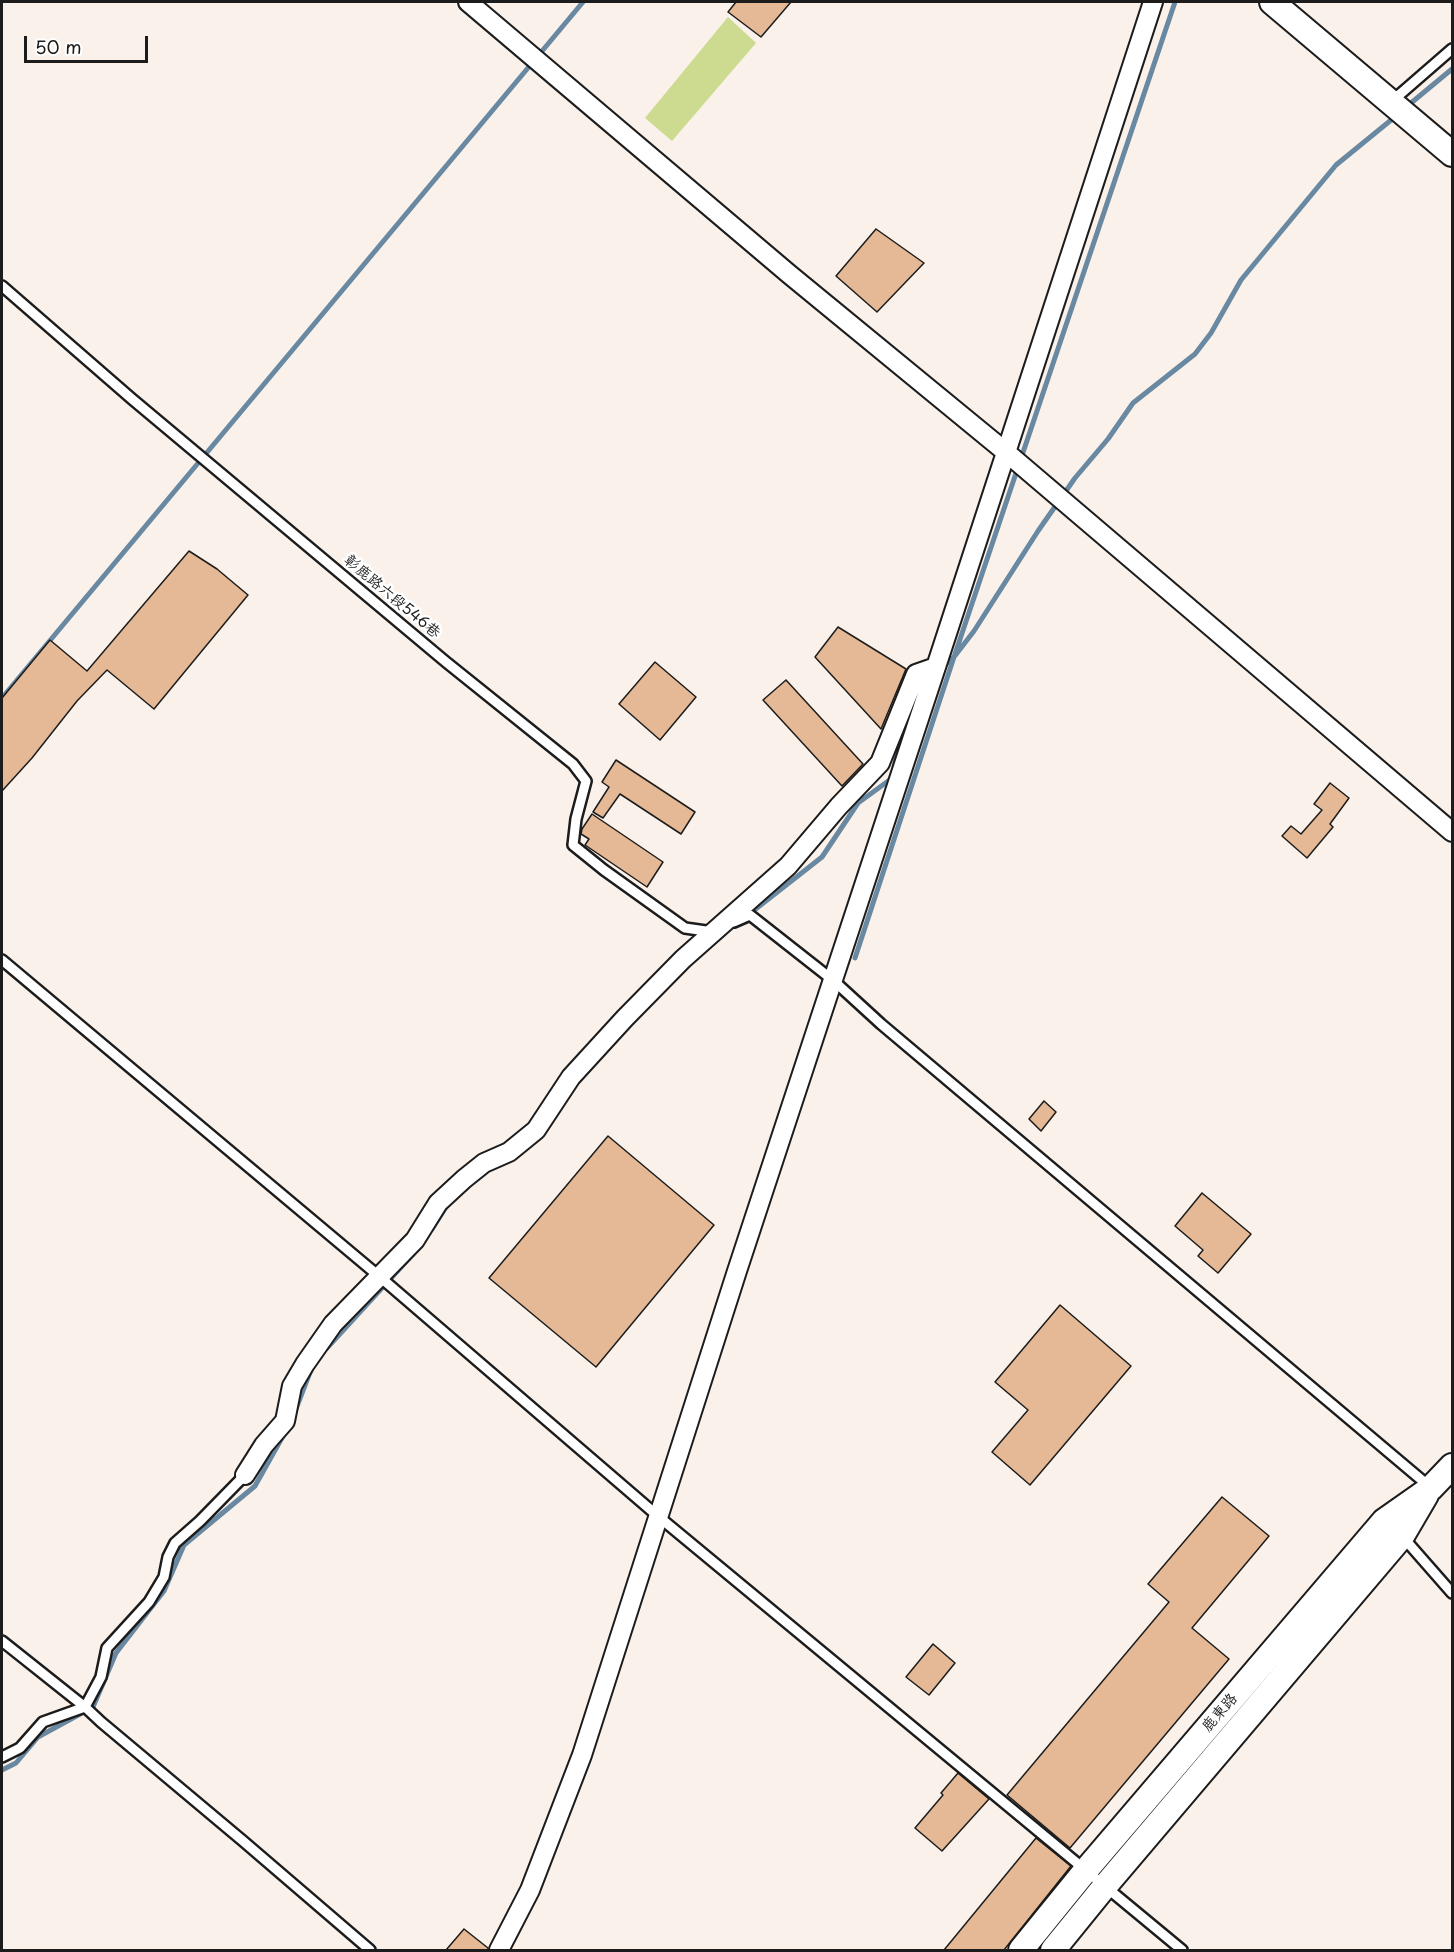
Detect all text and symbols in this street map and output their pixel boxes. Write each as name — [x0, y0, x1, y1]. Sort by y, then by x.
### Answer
scale bar — [27, 24, 152, 62]
text: 50 m — [35, 33, 82, 60]
street label: 彰鹿路六段546巷 — [340, 552, 444, 642]
street label: 鹿東路 — [1198, 1690, 1242, 1736]

